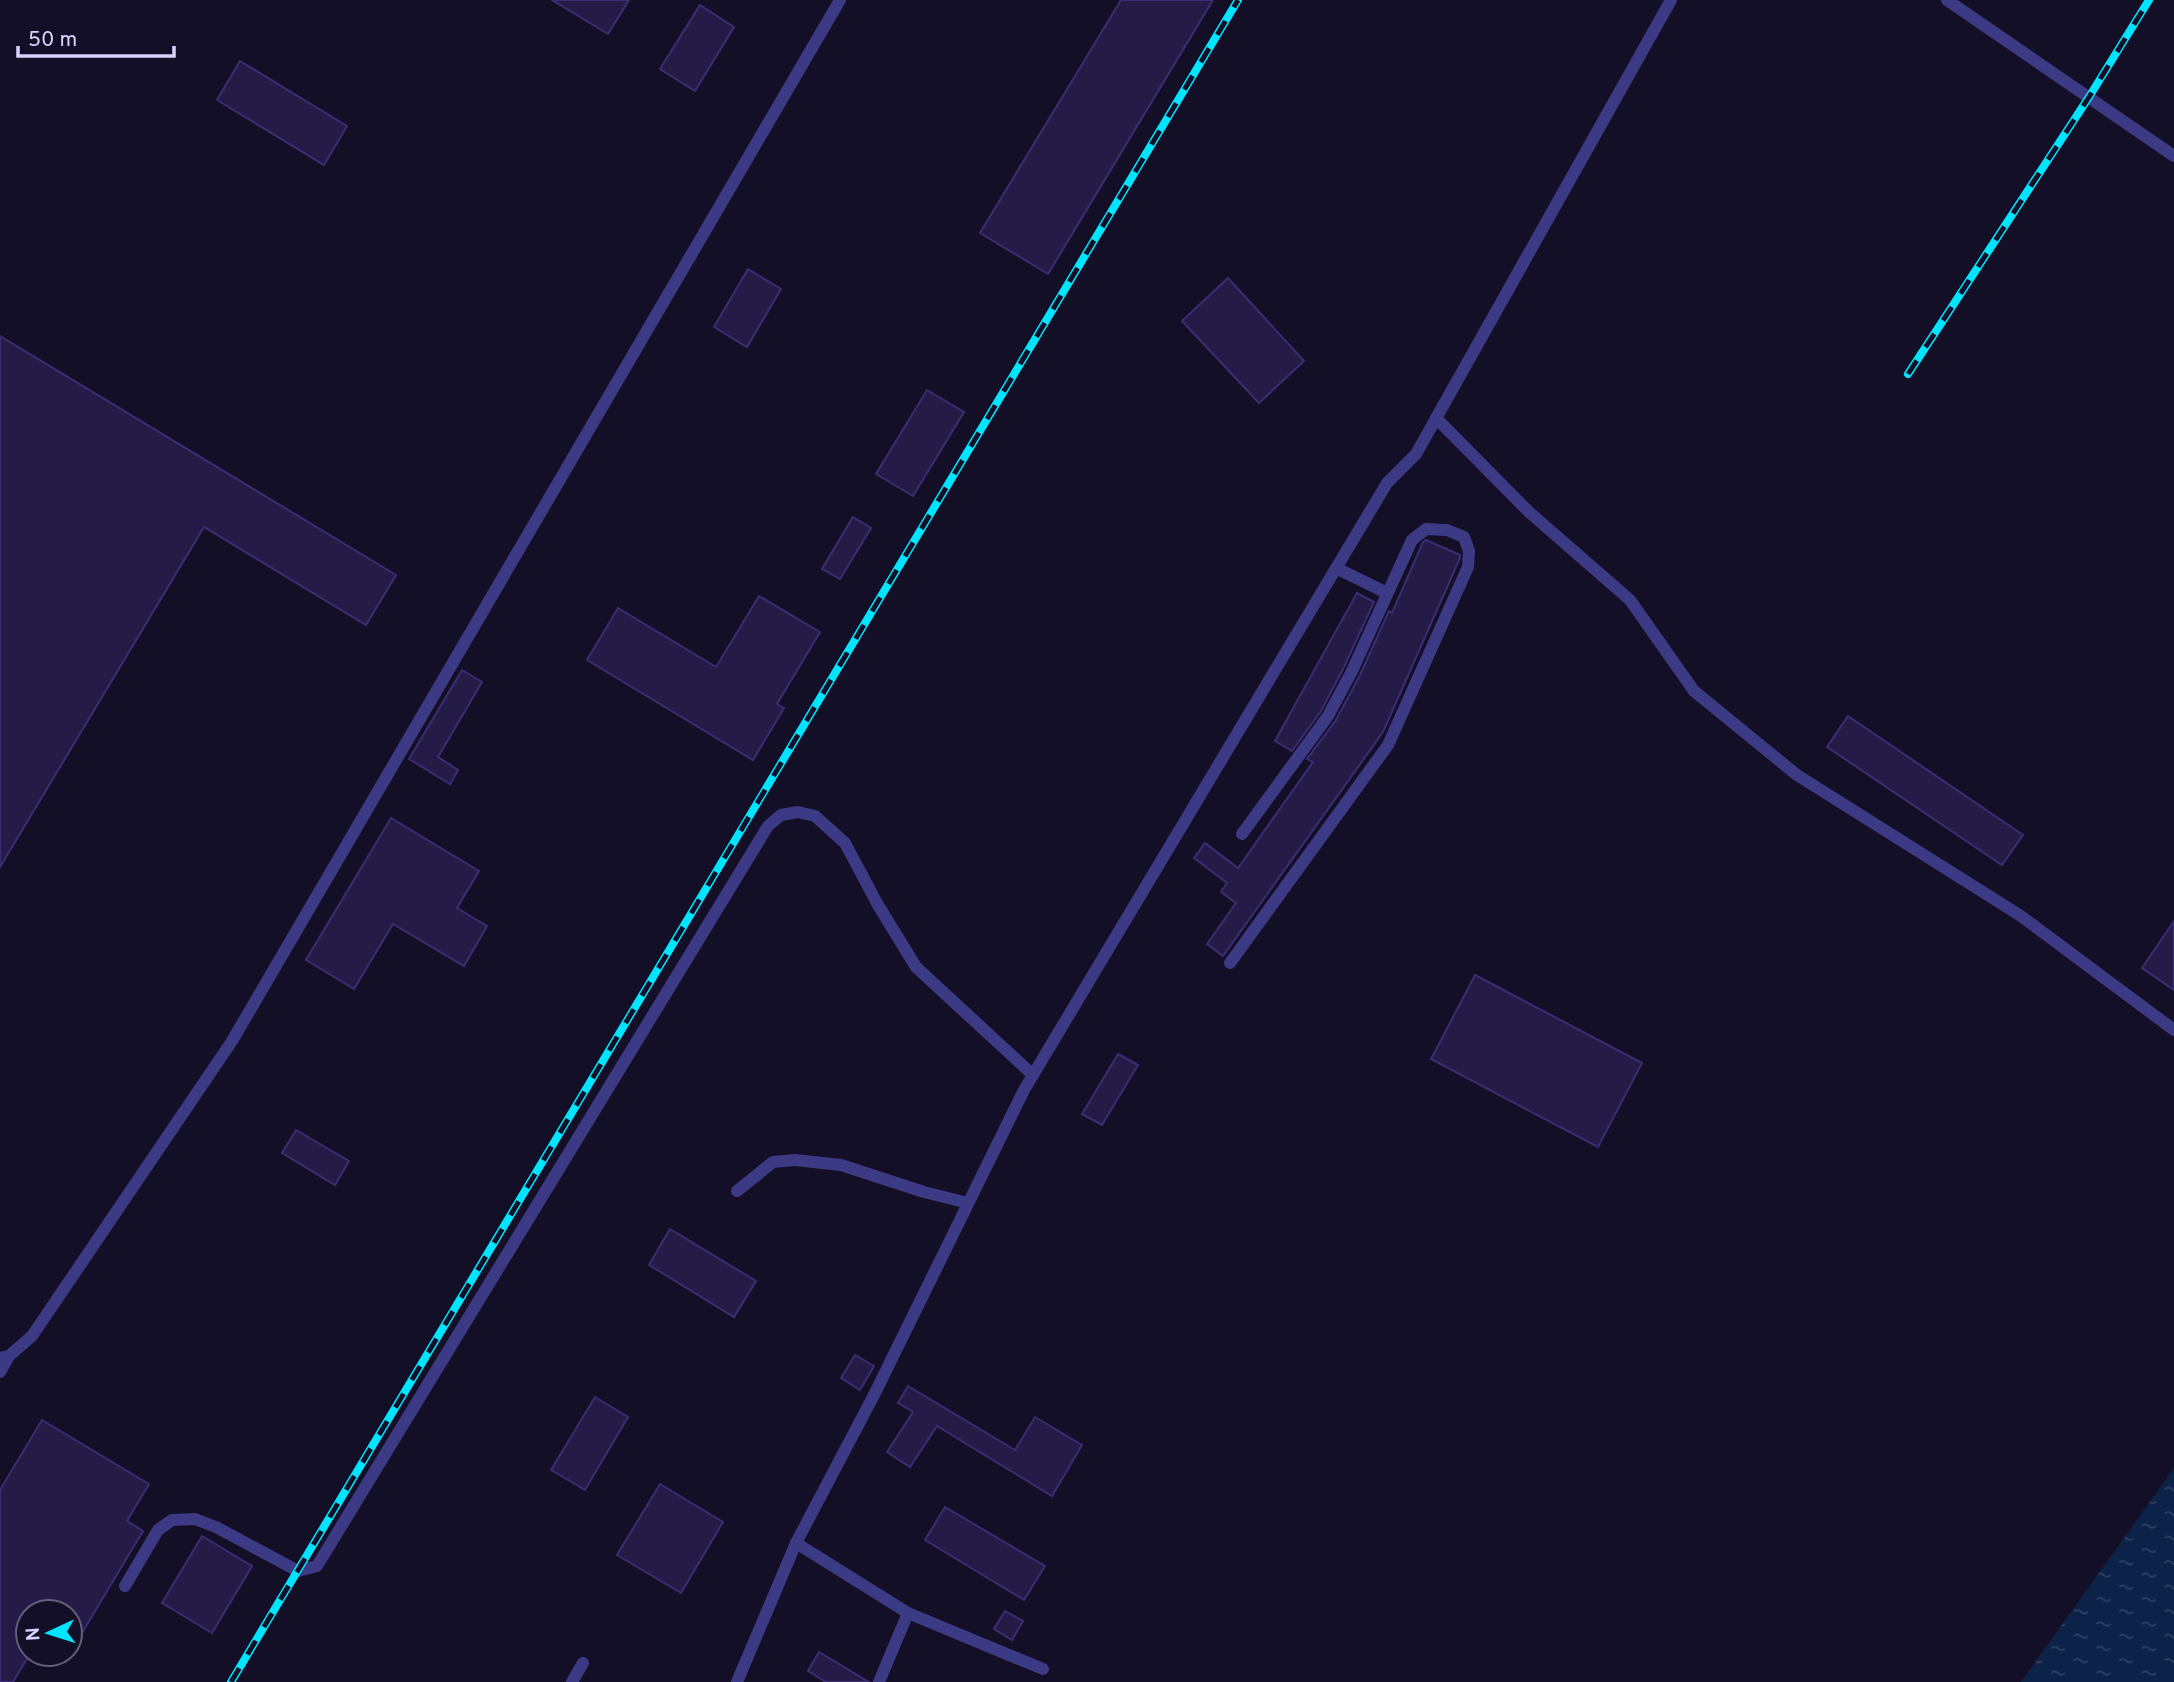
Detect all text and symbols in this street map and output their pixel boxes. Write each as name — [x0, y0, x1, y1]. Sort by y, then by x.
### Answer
scale bar — [18, 14, 173, 58]
text: 50 m — [28, 27, 77, 54]
north arrow — [14, 1598, 84, 1668]
text: N — [22, 1626, 46, 1642]

